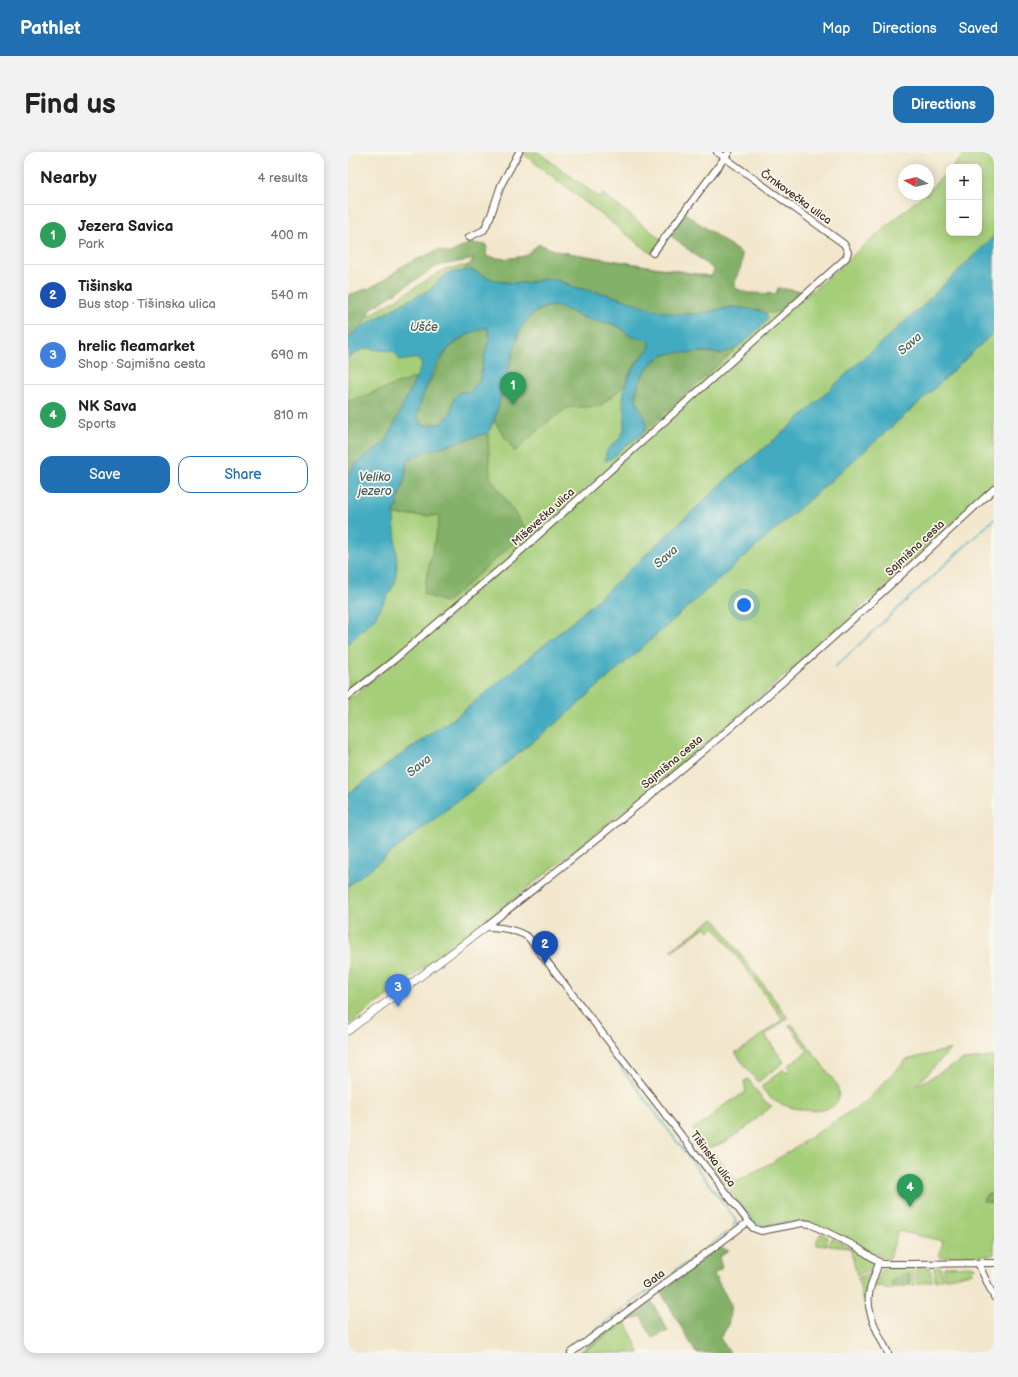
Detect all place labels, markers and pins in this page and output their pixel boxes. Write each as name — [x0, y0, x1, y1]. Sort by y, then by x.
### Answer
pin: 1 — [500, 372, 526, 405]
pin: 2 — [532, 931, 558, 964]
pin: 3 — [385, 974, 411, 1007]
pin: 4 — [897, 1174, 923, 1207]

